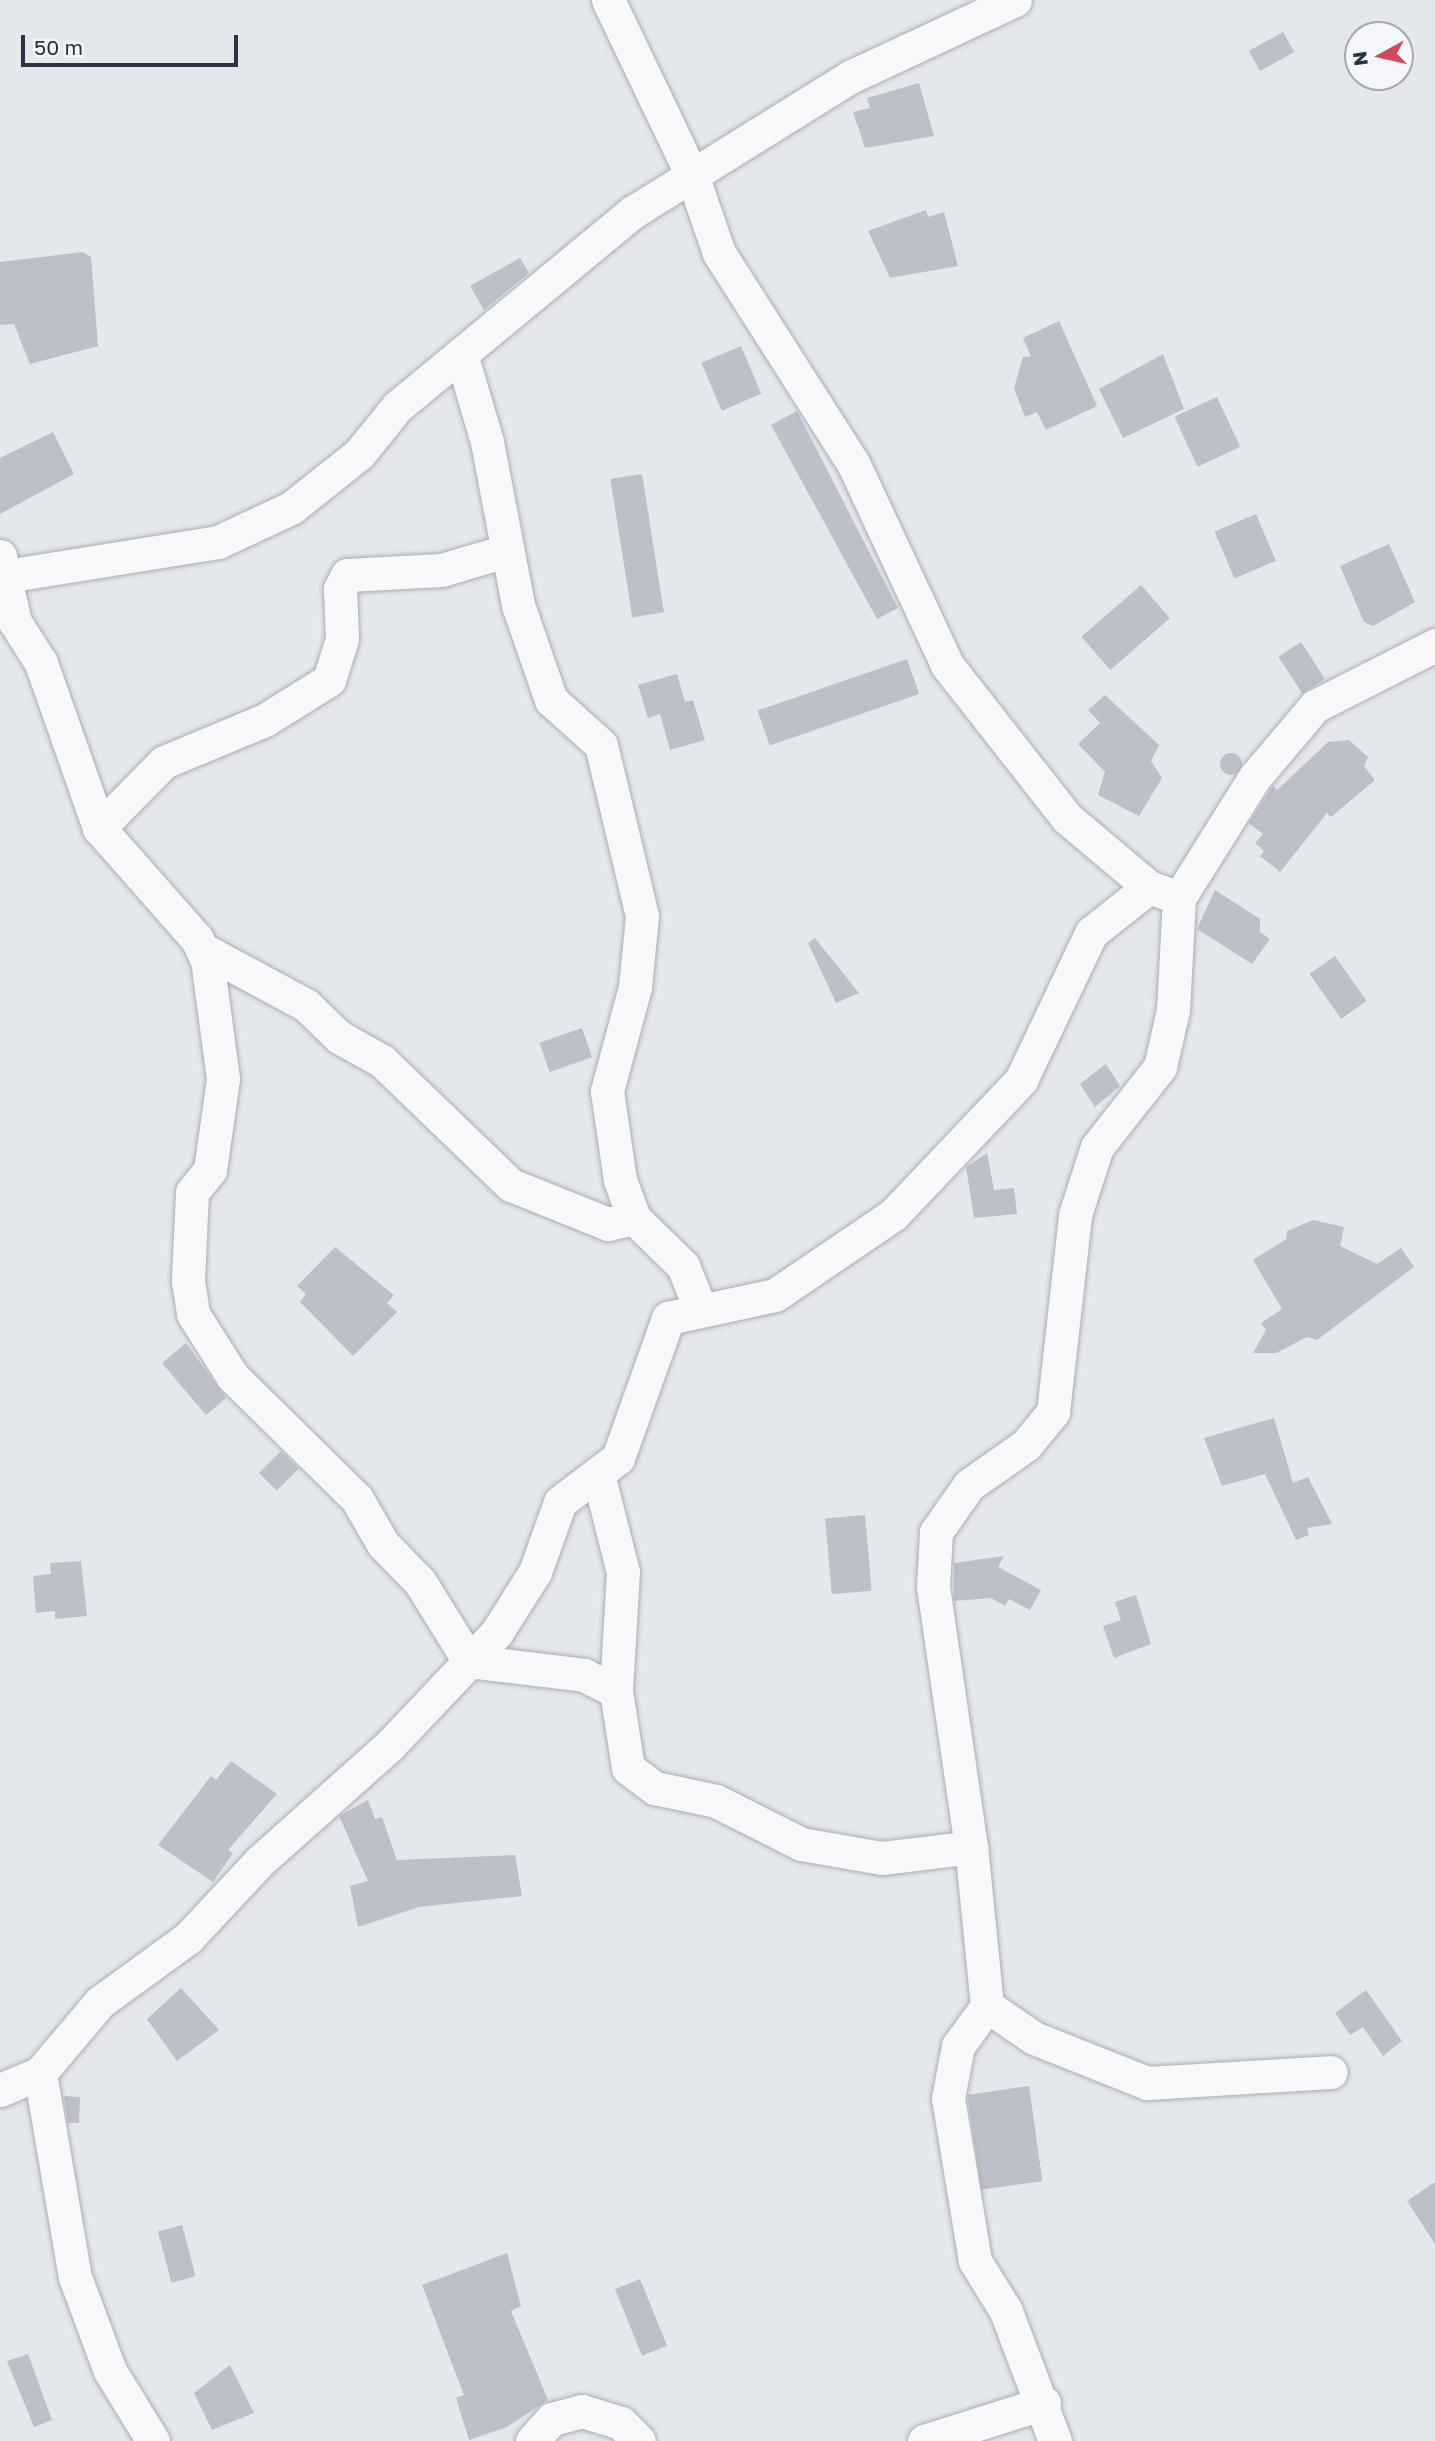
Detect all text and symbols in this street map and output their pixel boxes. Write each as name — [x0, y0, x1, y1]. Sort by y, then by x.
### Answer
scale bar — [24, 21, 242, 65]
north arrow — [1344, 21, 1414, 91]
text: 50 m — [34, 34, 83, 60]
text: N — [1347, 50, 1372, 67]

